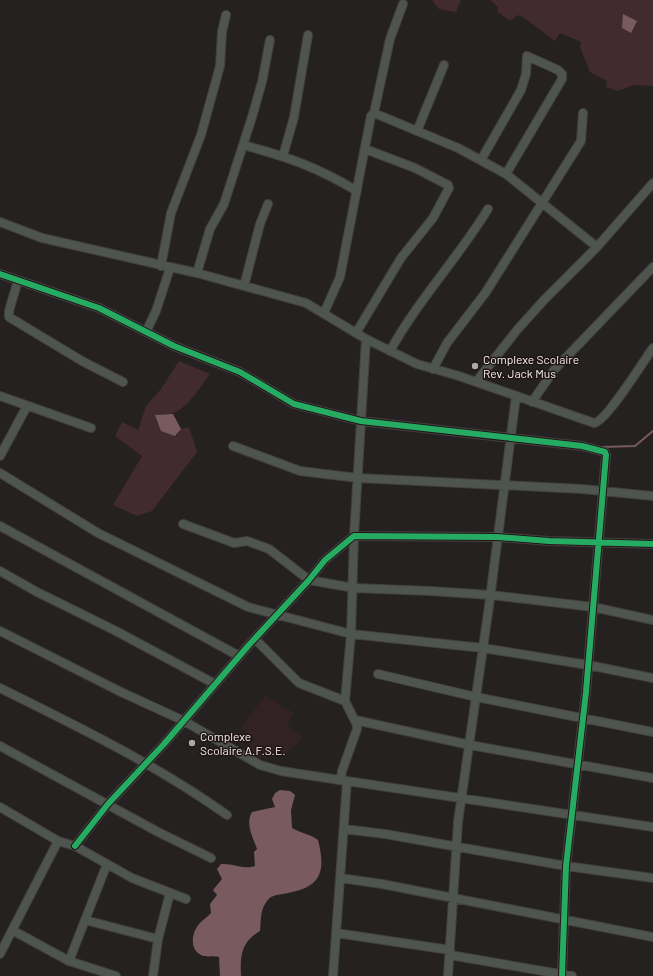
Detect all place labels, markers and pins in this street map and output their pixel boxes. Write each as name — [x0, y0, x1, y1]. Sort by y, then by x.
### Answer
place label: Complexe Scolaire Rev. Jack Mus — [483, 352, 579, 380]
marker: Complexe Scolaire Rev. Jack Mus — [470, 361, 480, 371]
place label: Complexe Scolaire A.F.S.E. — [200, 729, 286, 757]
marker: Complexe Scolaire A.F.S.E. — [187, 738, 197, 748]

